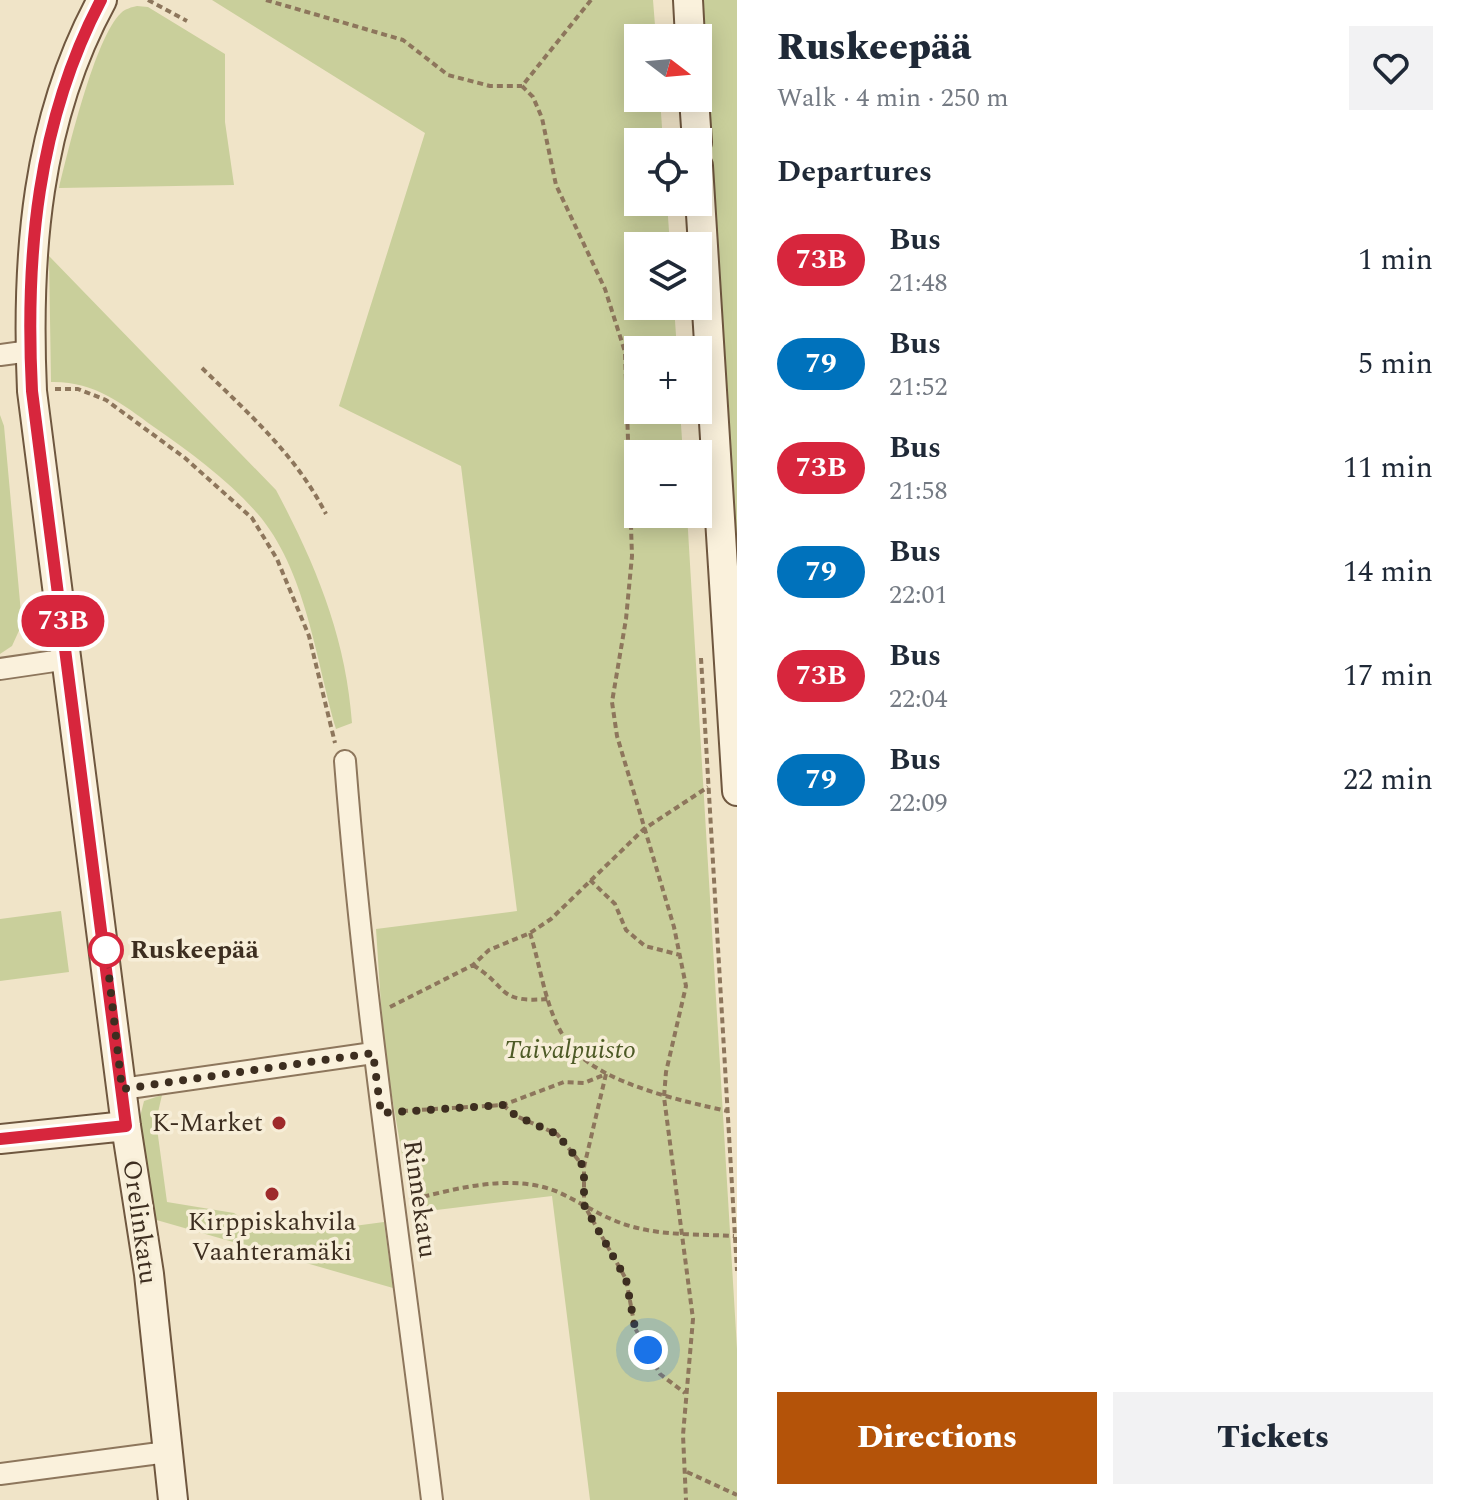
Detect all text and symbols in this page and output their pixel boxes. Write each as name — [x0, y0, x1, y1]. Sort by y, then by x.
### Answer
text: Ruskeepää — [777, 19, 971, 77]
north arrow — [624, 24, 712, 112]
map controls — [624, 24, 712, 528]
button: heart — [1349, 26, 1433, 110]
text: Walk · 4 min · 250 m — [777, 78, 1009, 118]
button: locate — [624, 128, 712, 216]
text: Departures — [777, 149, 932, 195]
text: Bus — [889, 217, 941, 263]
button: layers — [624, 232, 712, 320]
text: 1 min — [1358, 237, 1433, 283]
text: 73B — [795, 238, 847, 281]
text: 21:48 — [889, 263, 948, 303]
text: Bus — [889, 321, 941, 367]
button: + — [624, 336, 712, 424]
text: 5 min — [1358, 341, 1433, 387]
text: 79 — [805, 342, 837, 385]
text: 21:52 — [889, 367, 948, 407]
text: Bus — [889, 425, 941, 471]
button: − — [624, 440, 712, 528]
text: 11 min — [1343, 445, 1433, 491]
text: 73B — [795, 446, 847, 489]
text: 21:58 — [889, 471, 948, 511]
text: Bus — [889, 529, 941, 575]
text: 14 min — [1343, 549, 1433, 595]
text: 79 — [805, 550, 837, 593]
text: 22:01 — [889, 575, 948, 615]
line badge: 73B — [17, 595, 109, 647]
text: 73B — [37, 599, 89, 642]
text: Bus — [889, 633, 941, 679]
text: 17 min — [1343, 653, 1433, 699]
text: 73B — [795, 654, 847, 697]
text: 22:04 — [889, 679, 948, 719]
text: Bus — [889, 737, 941, 783]
text: 22 min — [1343, 757, 1433, 803]
text: 79 — [805, 758, 837, 801]
text: 22:09 — [889, 783, 948, 823]
place label: Ruskeepää — [130, 930, 259, 970]
marker: Ruskeepää — [89, 933, 123, 967]
park label: Taivalpuisto — [504, 1030, 636, 1070]
place label: K-Market — [152, 1103, 263, 1143]
marker: K-Market — [270, 1114, 288, 1132]
street label: Rinnekatu — [392, 1137, 448, 1261]
street label: Orelinkatu — [111, 1157, 169, 1287]
marker: Kirppiskahvila Vaahteramäki — [263, 1185, 281, 1203]
place label: Kirppiskahvila Vaahteramäki — [188, 1202, 356, 1272]
your location — [628, 1330, 668, 1370]
button: Directions — [777, 1392, 1097, 1484]
button: Tickets — [1113, 1392, 1433, 1484]

